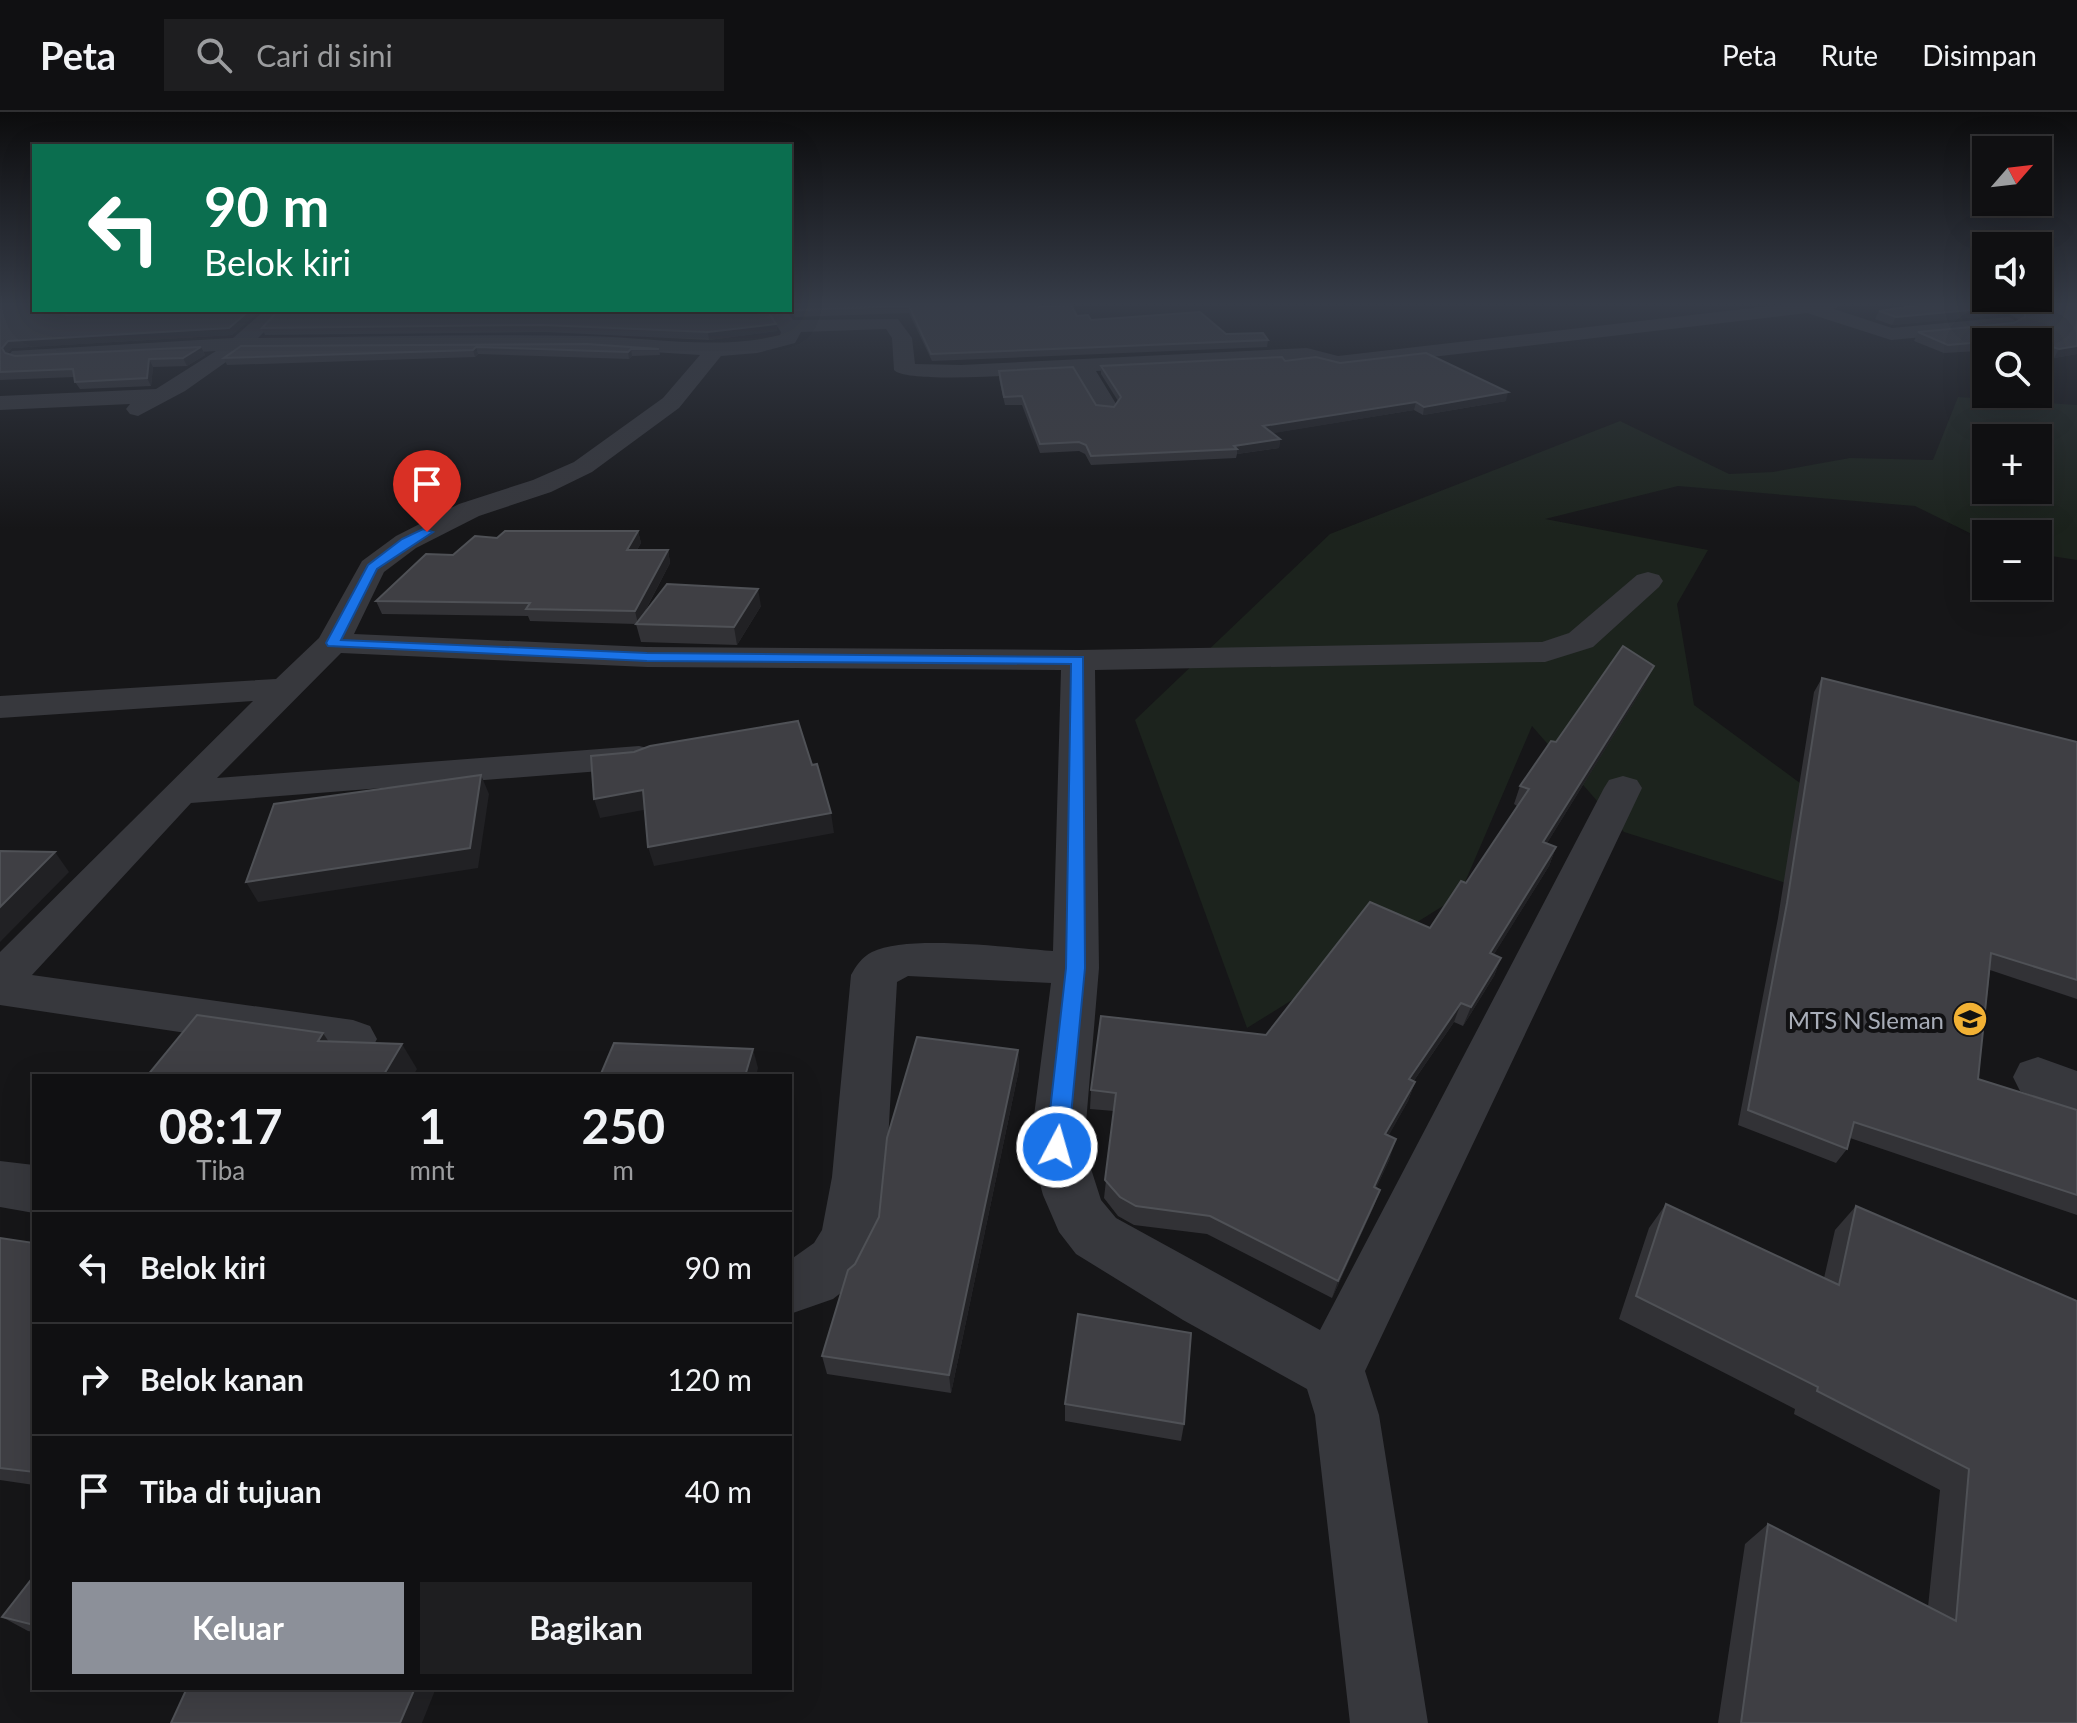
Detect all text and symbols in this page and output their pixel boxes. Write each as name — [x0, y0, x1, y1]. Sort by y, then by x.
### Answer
search box — [164, 19, 724, 91]
text: Peta — [40, 32, 116, 78]
icon: search — [192, 33, 236, 77]
text: Cari di sini — [256, 37, 393, 73]
text: Peta — [1722, 38, 1777, 72]
text: Rute — [1821, 38, 1878, 72]
text: Disimpan — [1922, 38, 2037, 72]
north arrow — [1972, 136, 2052, 216]
map controls — [1972, 136, 2052, 600]
text: 90 m — [204, 172, 329, 239]
icon: left — [72, 176, 176, 280]
button: sound — [1972, 232, 2052, 312]
text: Belok kiri — [204, 240, 351, 284]
button: search — [1972, 328, 2052, 408]
button: + — [1972, 424, 2052, 504]
pin — [393, 450, 461, 532]
icon: arrive — [405, 462, 449, 506]
button: − — [1972, 520, 2052, 600]
school or university icon: MTS N Sleman — [1951, 1000, 1989, 1038]
place label: MTS N Sleman — [1788, 1005, 1944, 1034]
text: 08:17 — [159, 1097, 283, 1154]
text: 1 — [418, 1097, 446, 1154]
text: 250 — [582, 1097, 665, 1154]
position arrow — [1015, 1105, 1099, 1189]
text: Tiba — [196, 1154, 245, 1186]
text: mnt — [410, 1154, 455, 1186]
text: m — [613, 1154, 634, 1186]
icon: left — [72, 1245, 116, 1289]
text: Belok kiri — [140, 1249, 266, 1285]
text: 90 m — [685, 1249, 752, 1285]
icon: right — [72, 1357, 116, 1401]
text: Belok kanan — [140, 1361, 304, 1397]
text: 120 m — [667, 1361, 752, 1397]
icon: arrive — [72, 1469, 116, 1513]
text: Tiba di tujuan — [140, 1473, 322, 1509]
text: 40 m — [685, 1473, 752, 1509]
button: Keluar — [72, 1582, 404, 1674]
button: Bagikan — [420, 1582, 752, 1674]

